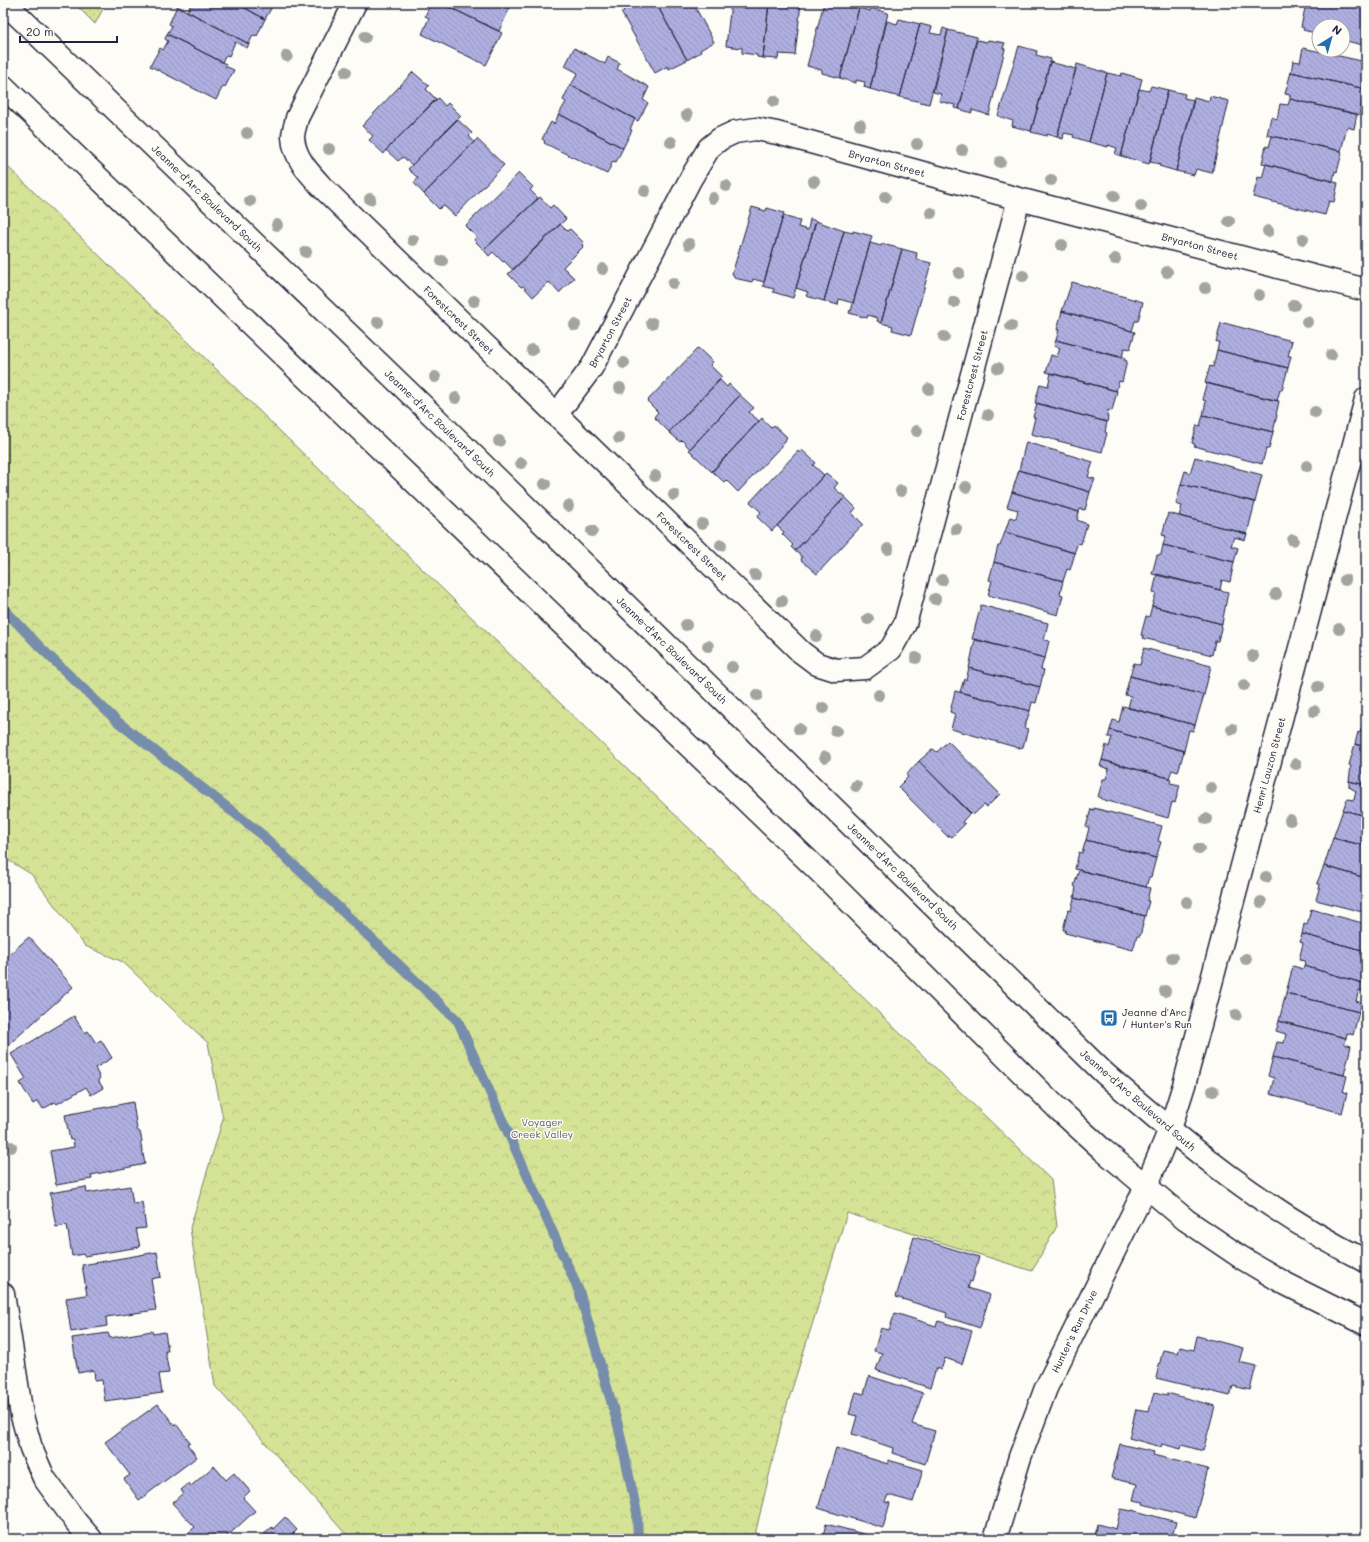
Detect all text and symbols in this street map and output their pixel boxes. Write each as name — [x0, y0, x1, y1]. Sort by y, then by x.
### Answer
scale bar — [20, 18, 117, 44]
north arrow — [1311, 18, 1351, 58]
text: N — [1329, 21, 1345, 38]
text: 20 m — [26, 23, 54, 39]
street label: Jeanne-d'Arc Boulevard South — [149, 141, 266, 255]
street label: Bryarton Street — [847, 146, 927, 180]
street label: Bryarton Street — [1160, 229, 1240, 263]
street label: Forestcrest Street — [421, 283, 497, 357]
street label: Bryarton Street — [585, 294, 635, 370]
street label: Forestcrest Street — [953, 328, 991, 422]
street label: Jeanne-d'Arc Boulevard South — [382, 366, 499, 480]
street label: Forestcrest Street — [654, 509, 730, 583]
street label: Jeanne-d'Arc Boulevard South — [614, 593, 731, 707]
street label: Henri Lauzon Street — [1249, 715, 1289, 815]
street label: Jeanne-d'Arc Boulevard South — [845, 819, 962, 933]
place label: Jeanne d'Arc / Hunter's Run — [1122, 1005, 1192, 1031]
bus stop icon: Jeanne d'Arc / Hunter's Run — [1099, 1008, 1119, 1028]
street label: Jeanne-d'Arc Boulevard South — [1077, 1046, 1199, 1154]
park label: Voyager Creek Valley — [511, 1115, 573, 1141]
street label: Hunter's Run Drive — [1048, 1287, 1100, 1375]

